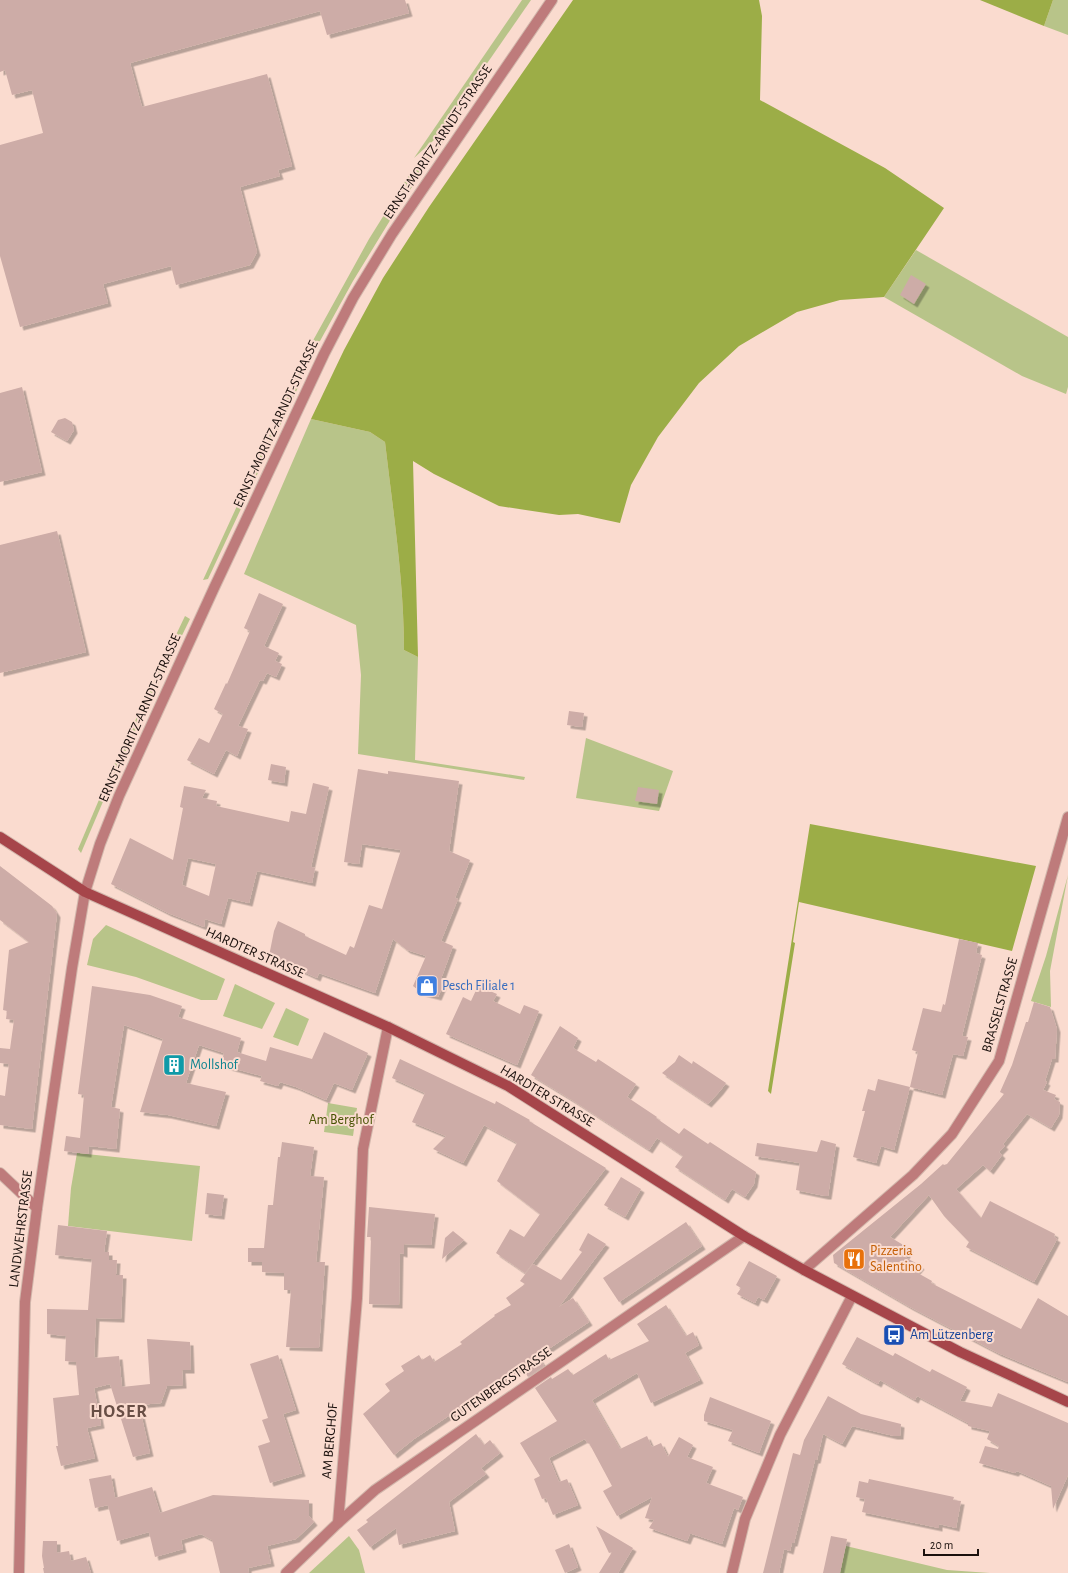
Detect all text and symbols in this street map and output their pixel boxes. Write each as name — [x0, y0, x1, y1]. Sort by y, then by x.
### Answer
street label: ERNST-MORITZ-ARNDT-STRASSE — [381, 62, 495, 222]
street label: ERNST-MORITZ-ARNDT-STRASSE — [231, 338, 321, 510]
street label: ERNST-MORITZ-ARNDT-STRASSE — [96, 632, 184, 804]
street label: HARDTER STRASSE — [203, 925, 307, 981]
street label: BRASSELSTRASSE — [980, 956, 1020, 1054]
shop icon: Pesch Filiale 1 — [414, 973, 440, 999]
place label: Pesch Filiale 1 — [442, 979, 515, 993]
building icon: Mollshof — [161, 1052, 187, 1078]
place label: Mollshof — [190, 1058, 239, 1072]
street label: HARDTER STRASSE — [498, 1063, 597, 1130]
park label: Am Berghof — [309, 1113, 374, 1127]
street label: LANDWEHRSTRASSE — [7, 1169, 35, 1288]
place label: Pizzeria Salentino — [870, 1244, 922, 1274]
restaurant icon: Pizzeria Salentino — [841, 1246, 867, 1272]
bus stop icon: Am Lützenberg — [881, 1322, 907, 1348]
place label: Am Lützenberg — [910, 1328, 993, 1342]
street label: GUTENBERGSTRASSE — [448, 1345, 554, 1425]
street label: AM BERGHOF — [320, 1402, 340, 1479]
district label: HOSER — [90, 1403, 148, 1421]
scale bar — [924, 1531, 978, 1557]
text: 20 m — [930, 1539, 953, 1551]

